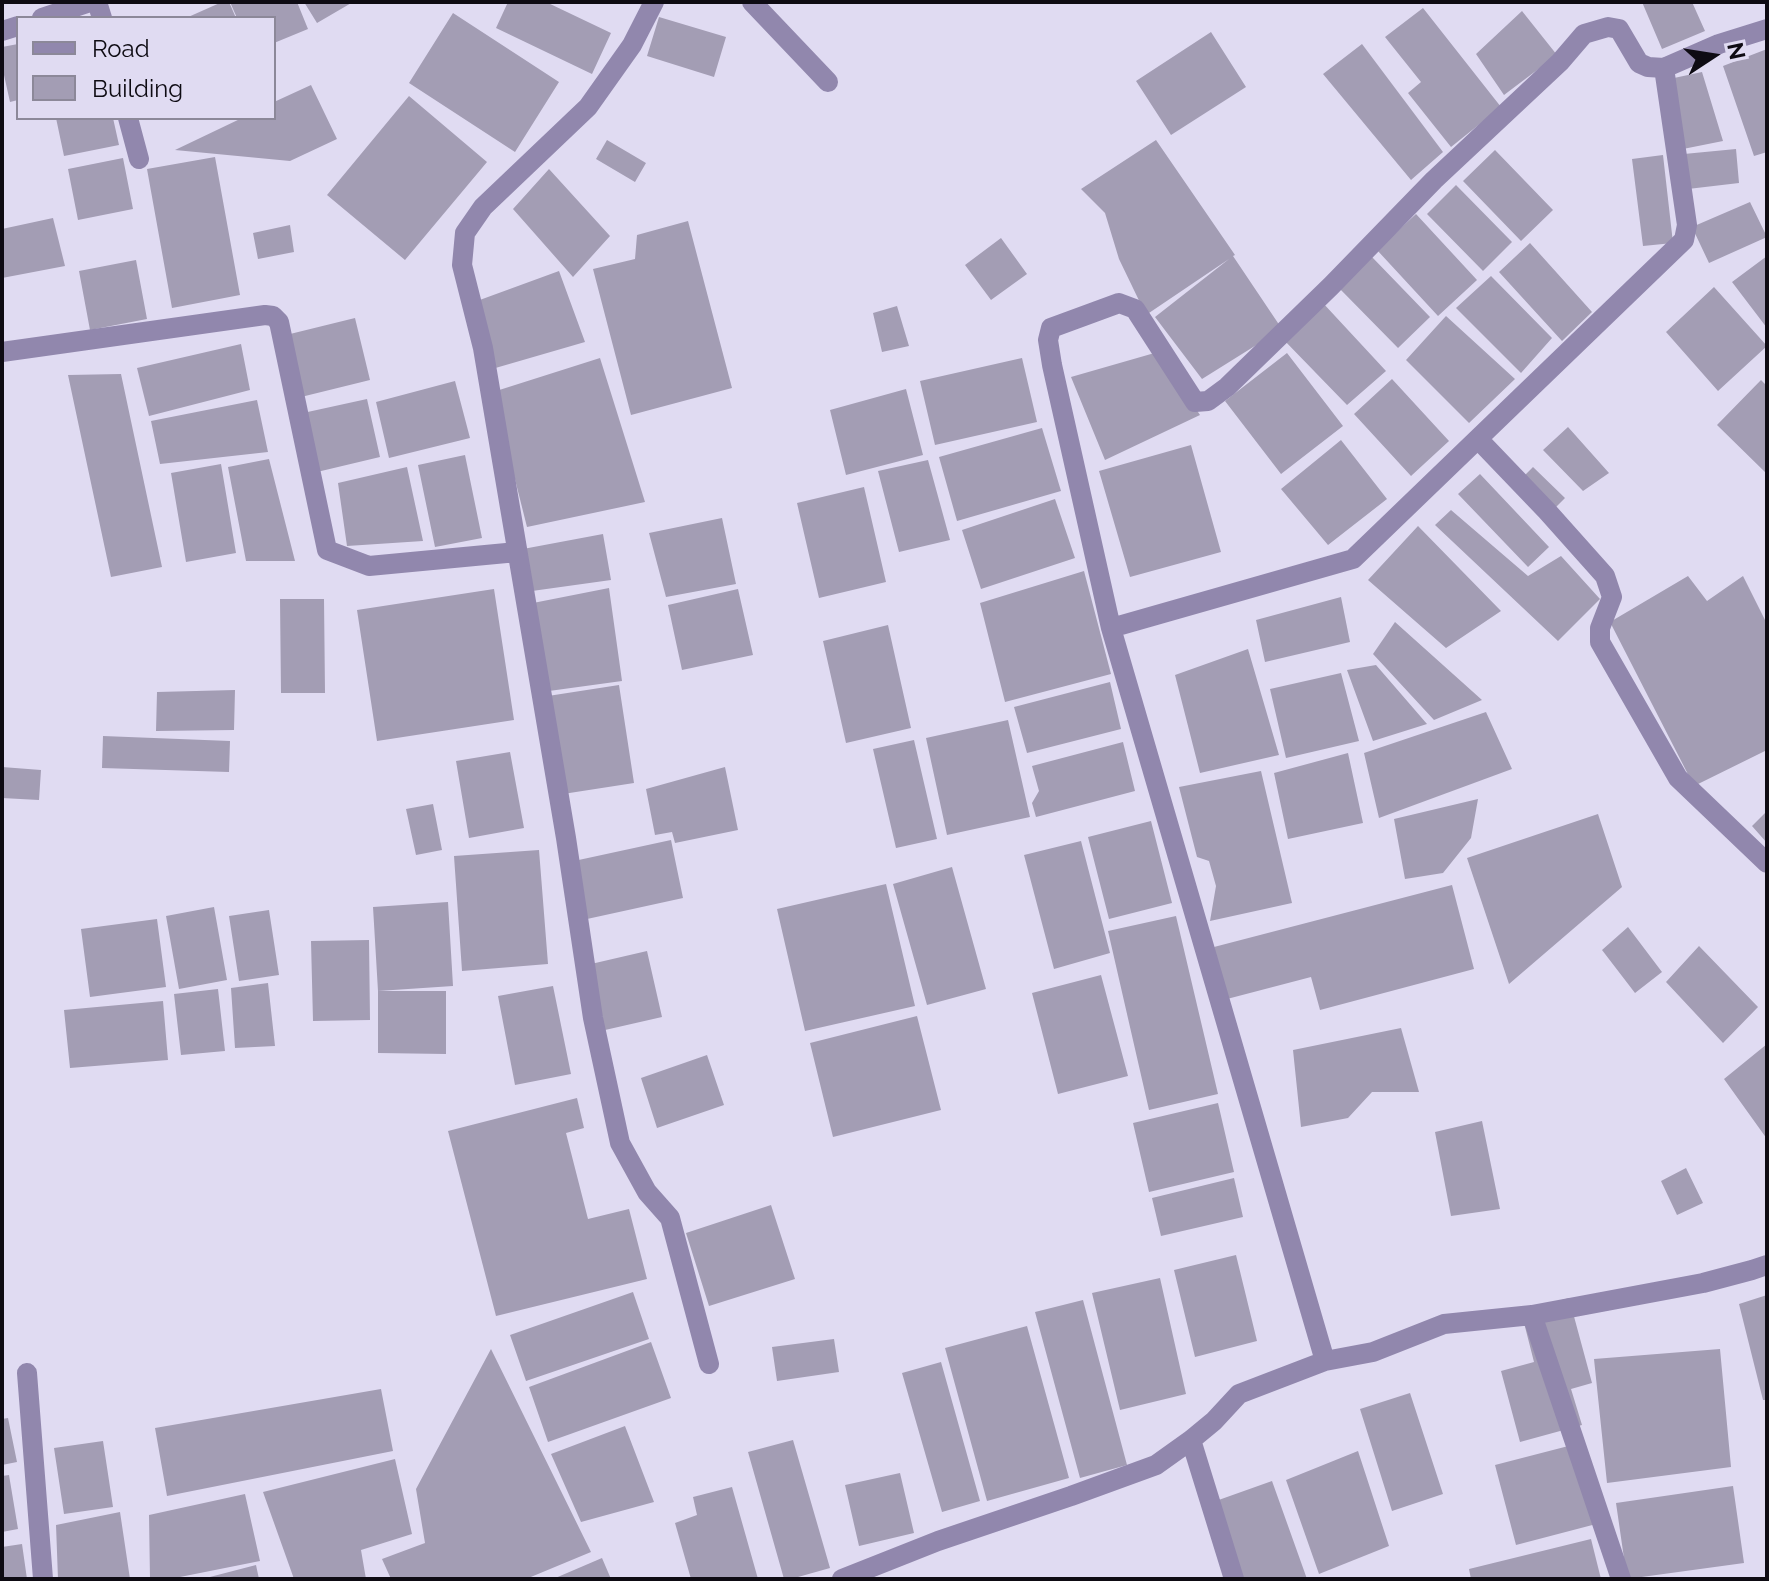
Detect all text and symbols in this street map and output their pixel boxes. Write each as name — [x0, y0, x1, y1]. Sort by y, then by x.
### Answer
legend — [16, 16, 276, 120]
north arrow — [1673, 16, 1753, 96]
text: Road — [92, 34, 150, 63]
text: N — [1722, 40, 1751, 62]
text: Building — [92, 74, 183, 103]

